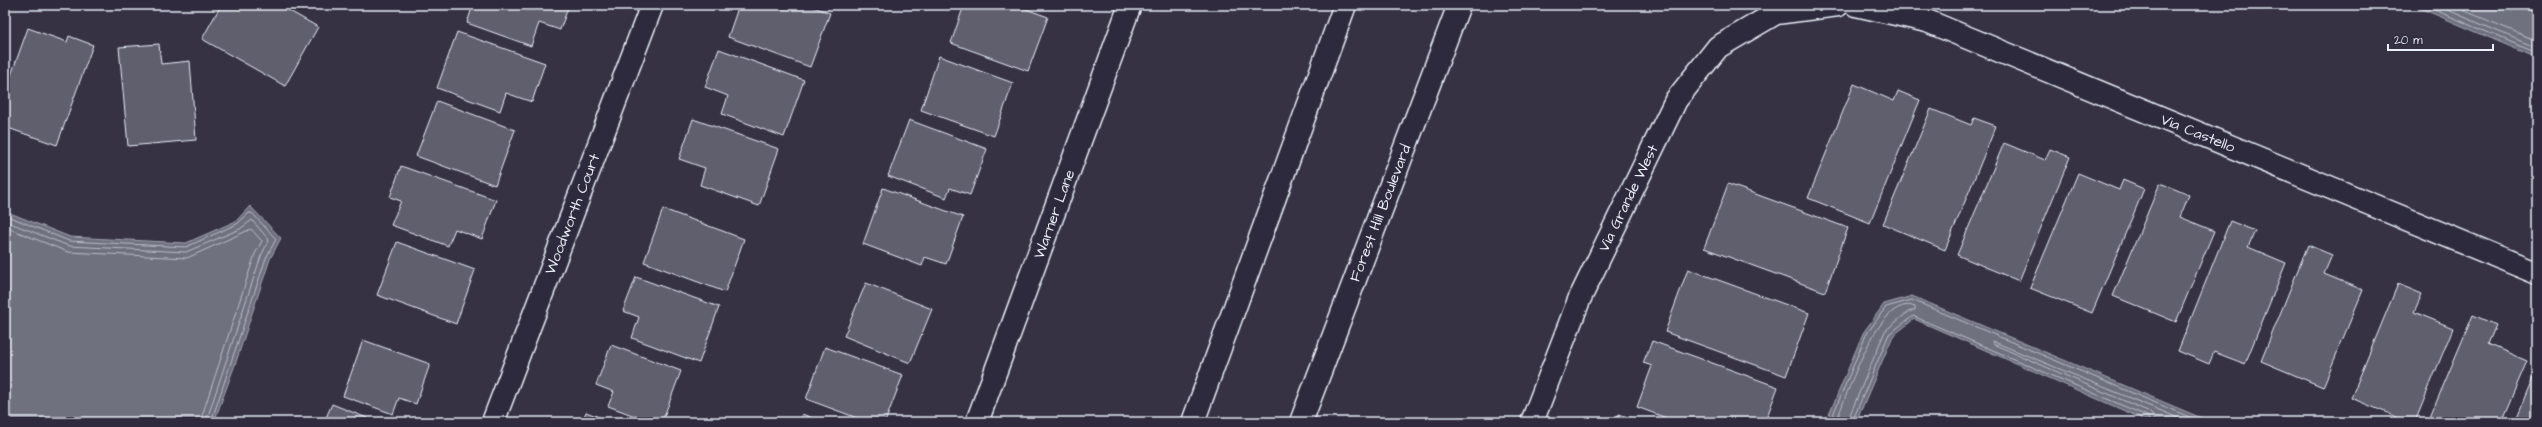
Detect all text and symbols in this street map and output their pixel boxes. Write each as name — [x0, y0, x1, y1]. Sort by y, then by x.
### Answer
scale bar — [2388, 26, 2493, 52]
text: 20 m — [2394, 32, 2423, 49]
street label: Via Castello — [2158, 109, 2239, 158]
street label: Forest Hill Boulevard — [1345, 141, 1416, 285]
street label: Via Grande West — [1593, 141, 1663, 255]
street label: Woodworth Court — [540, 151, 605, 278]
street label: Warner Lane — [1029, 167, 1080, 262]

